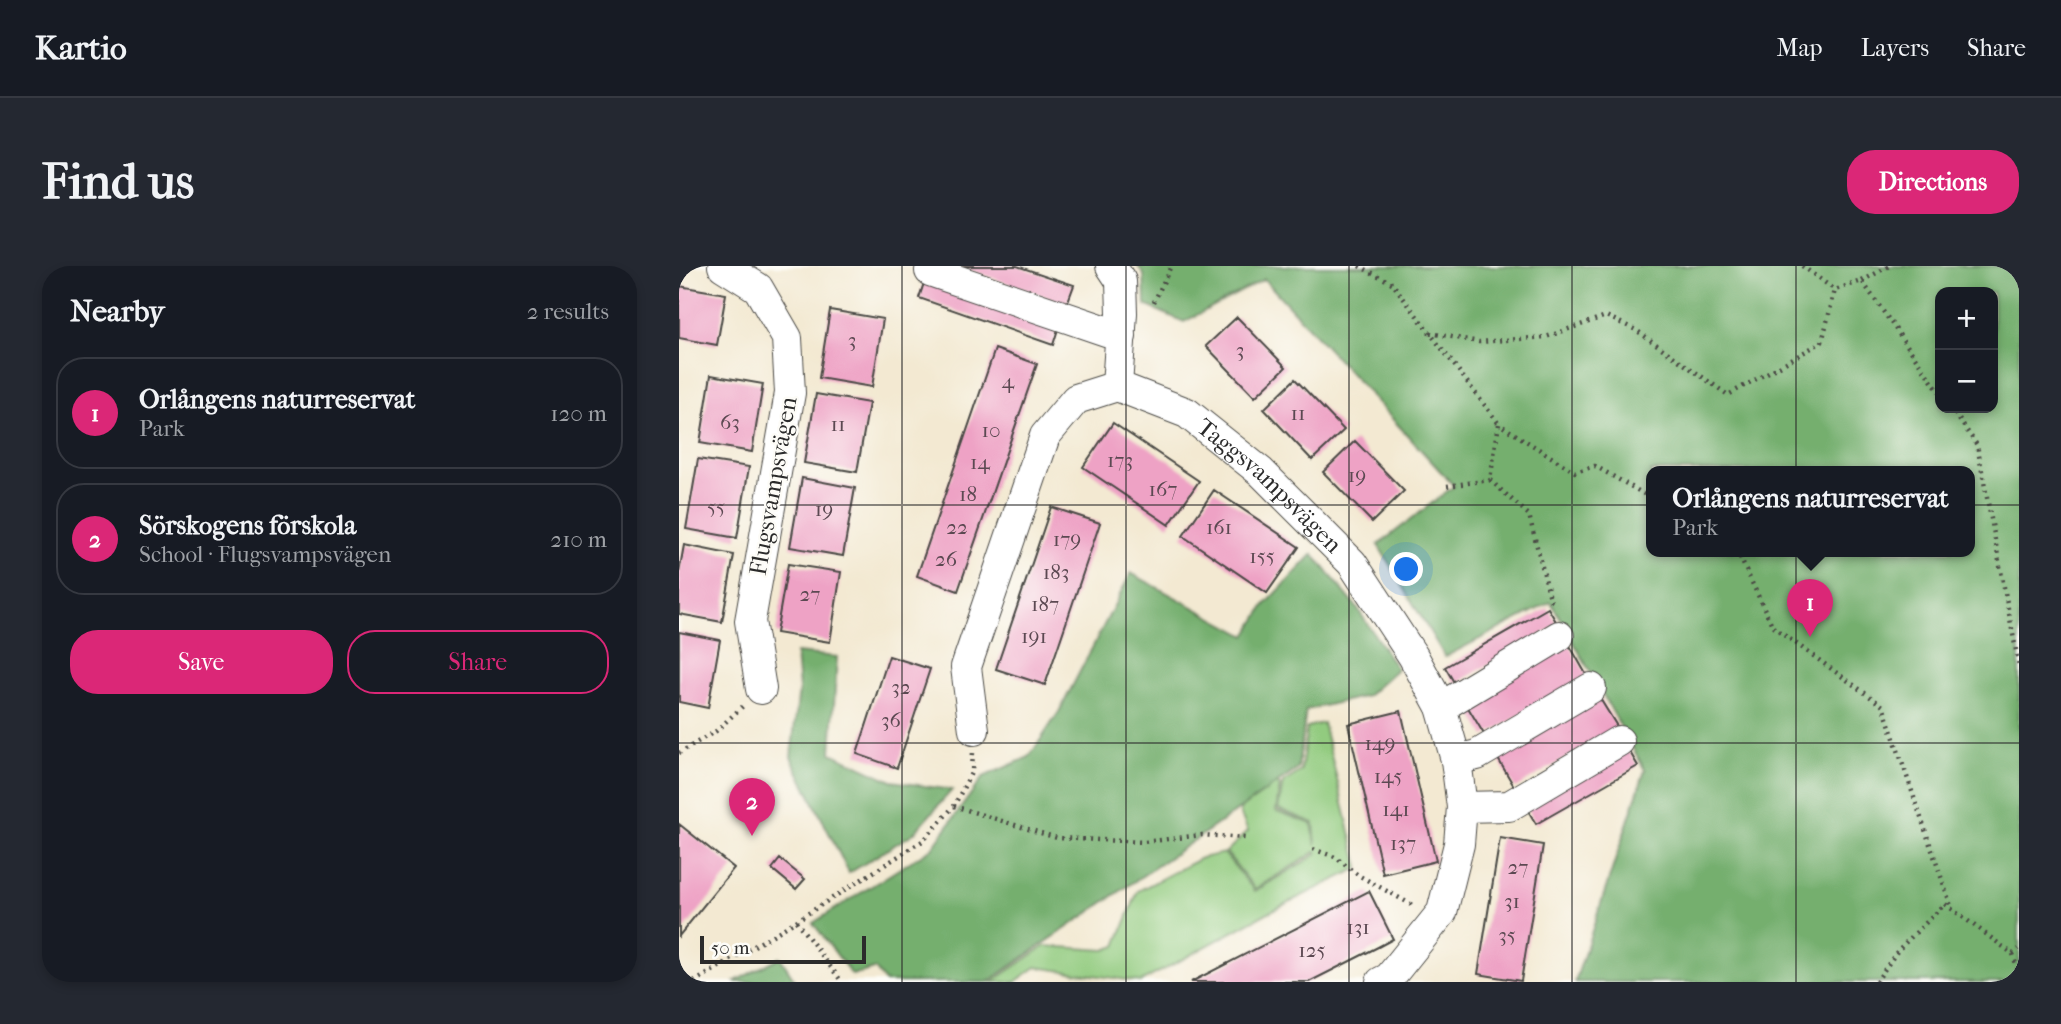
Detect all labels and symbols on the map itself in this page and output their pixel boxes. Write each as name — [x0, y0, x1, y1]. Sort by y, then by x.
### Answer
house number: 3 — [848, 328, 856, 352]
house number: 3 — [1236, 338, 1244, 362]
house number: 4 — [1002, 369, 1015, 393]
street label: Flugsvampsvägen — [743, 394, 803, 578]
house number: 11 — [1291, 401, 1306, 425]
house number: 63 — [720, 410, 740, 434]
house number: 11 — [831, 412, 846, 436]
street label: Taggsvampsvägen — [1192, 413, 1348, 559]
house number: 10 — [982, 418, 1000, 442]
house number: 173 — [1107, 448, 1133, 472]
house number: 14 — [970, 450, 991, 474]
house number: 19 — [1348, 463, 1366, 487]
house number: 167 — [1149, 477, 1177, 501]
house number: 18 — [959, 482, 977, 506]
house number: 55 — [707, 495, 725, 519]
house number: 19 — [815, 497, 833, 521]
house number: 22 — [946, 515, 968, 539]
house number: 161 — [1206, 515, 1232, 539]
house number: 179 — [1053, 527, 1081, 551]
house number: 155 — [1249, 544, 1275, 568]
house number: 26 — [935, 547, 958, 571]
your location — [1389, 552, 1423, 586]
house number: 183 — [1043, 560, 1069, 584]
pin: 1 — [1787, 579, 1833, 637]
house number: 27 — [800, 582, 820, 606]
house number: 187 — [1031, 592, 1059, 616]
house number: 191 — [1021, 624, 1047, 648]
house number: 32 — [891, 675, 911, 699]
house number: 36 — [881, 708, 902, 732]
house number: 149 — [1365, 731, 1395, 755]
house number: 145 — [1374, 764, 1402, 788]
pin: 2 — [729, 778, 775, 836]
house number: 141 — [1382, 797, 1410, 821]
house number: 137 — [1390, 831, 1416, 855]
house number: 27 — [1508, 855, 1528, 879]
house number: 31 — [1504, 889, 1520, 913]
house number: 131 — [1346, 915, 1370, 939]
house number: 35 — [1498, 923, 1516, 947]
scale bar — [700, 933, 866, 965]
house number: 125 — [1298, 938, 1326, 962]

